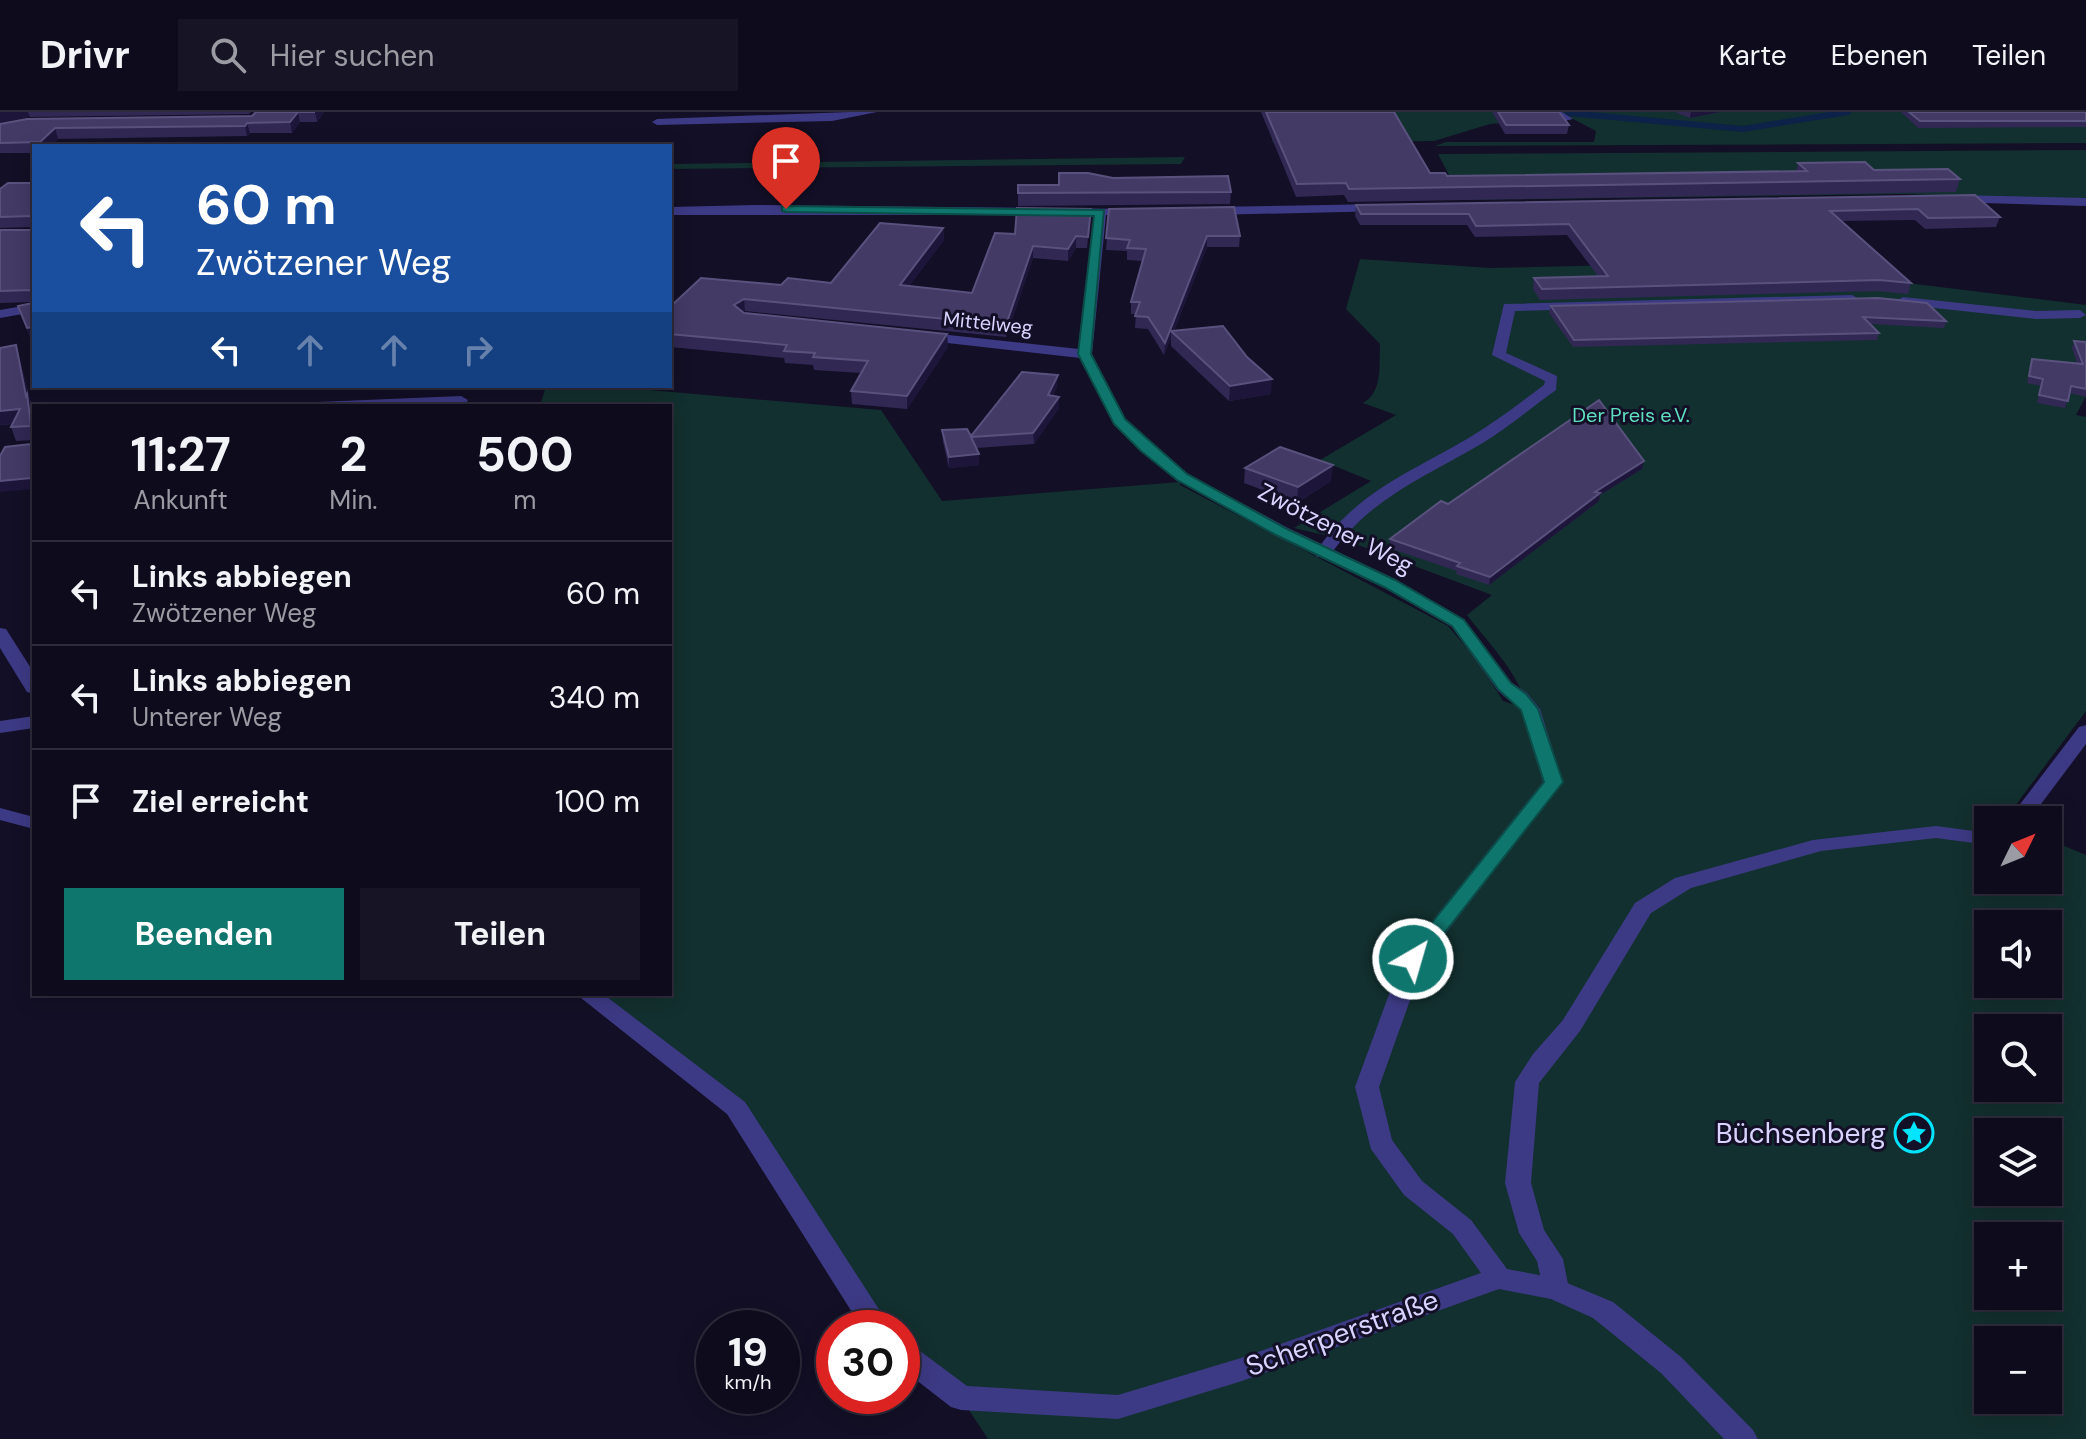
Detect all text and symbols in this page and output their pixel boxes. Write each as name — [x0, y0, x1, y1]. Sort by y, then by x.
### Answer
search box — [178, 19, 738, 91]
text: Drivr — [40, 30, 130, 80]
icon: search — [206, 33, 250, 77]
text: Hier suchen — [270, 36, 435, 75]
text: Karte — [1719, 37, 1787, 74]
text: Ebenen — [1831, 37, 1928, 74]
text: Teilen — [1972, 37, 2046, 74]
pin — [752, 127, 820, 209]
icon: arrive — [764, 139, 808, 183]
text: 60 m — [196, 168, 337, 241]
icon: left — [64, 176, 168, 280]
text: Zwötzener Weg — [196, 239, 451, 286]
street label: Mittelweg — [942, 305, 1034, 341]
icon: left — [204, 328, 248, 372]
icon: ahead — [288, 328, 332, 372]
icon: ahead — [372, 328, 416, 372]
icon: right — [456, 328, 500, 372]
park label: Der Preis e.V. — [1572, 402, 1690, 428]
text: 11:27 — [131, 423, 231, 486]
text: 2 — [340, 423, 367, 486]
text: 500 — [476, 423, 573, 486]
street label: Zwötzener Weg — [1253, 476, 1419, 580]
text: Ankunft — [134, 483, 228, 517]
text: Min. — [329, 483, 378, 517]
text: m — [513, 483, 536, 517]
text: Links abbiegen — [132, 557, 352, 596]
icon: left — [64, 571, 108, 615]
text: 60 m — [566, 574, 640, 613]
text: Zwötzener Weg — [132, 596, 316, 630]
text: Links abbiegen — [132, 661, 352, 700]
icon: left — [64, 675, 108, 719]
text: 340 m — [549, 678, 640, 717]
text: Unterer Weg — [132, 700, 282, 734]
icon: arrive — [64, 779, 108, 823]
text: Ziel erreicht — [132, 782, 309, 821]
text: 100 m — [555, 782, 640, 821]
north arrow — [1974, 806, 2062, 894]
map controls — [1974, 806, 2062, 1414]
button: Beenden — [64, 888, 344, 980]
button: Teilen — [360, 888, 640, 980]
button: sound — [1974, 910, 2062, 998]
position arrow — [1371, 917, 1455, 1001]
button: search — [1974, 1014, 2062, 1102]
place icon: Büchsenberg — [1893, 1112, 1935, 1154]
place label: Büchsenberg — [1716, 1115, 1886, 1152]
button: layers — [1974, 1118, 2062, 1206]
button: + — [1974, 1222, 2062, 1310]
street label: Scherperstraße — [1241, 1281, 1443, 1385]
speed limit sign: 30 — [816, 1310, 920, 1414]
text: 19 — [728, 1326, 768, 1378]
button: − — [1974, 1326, 2062, 1414]
text: km/h — [724, 1369, 772, 1395]

